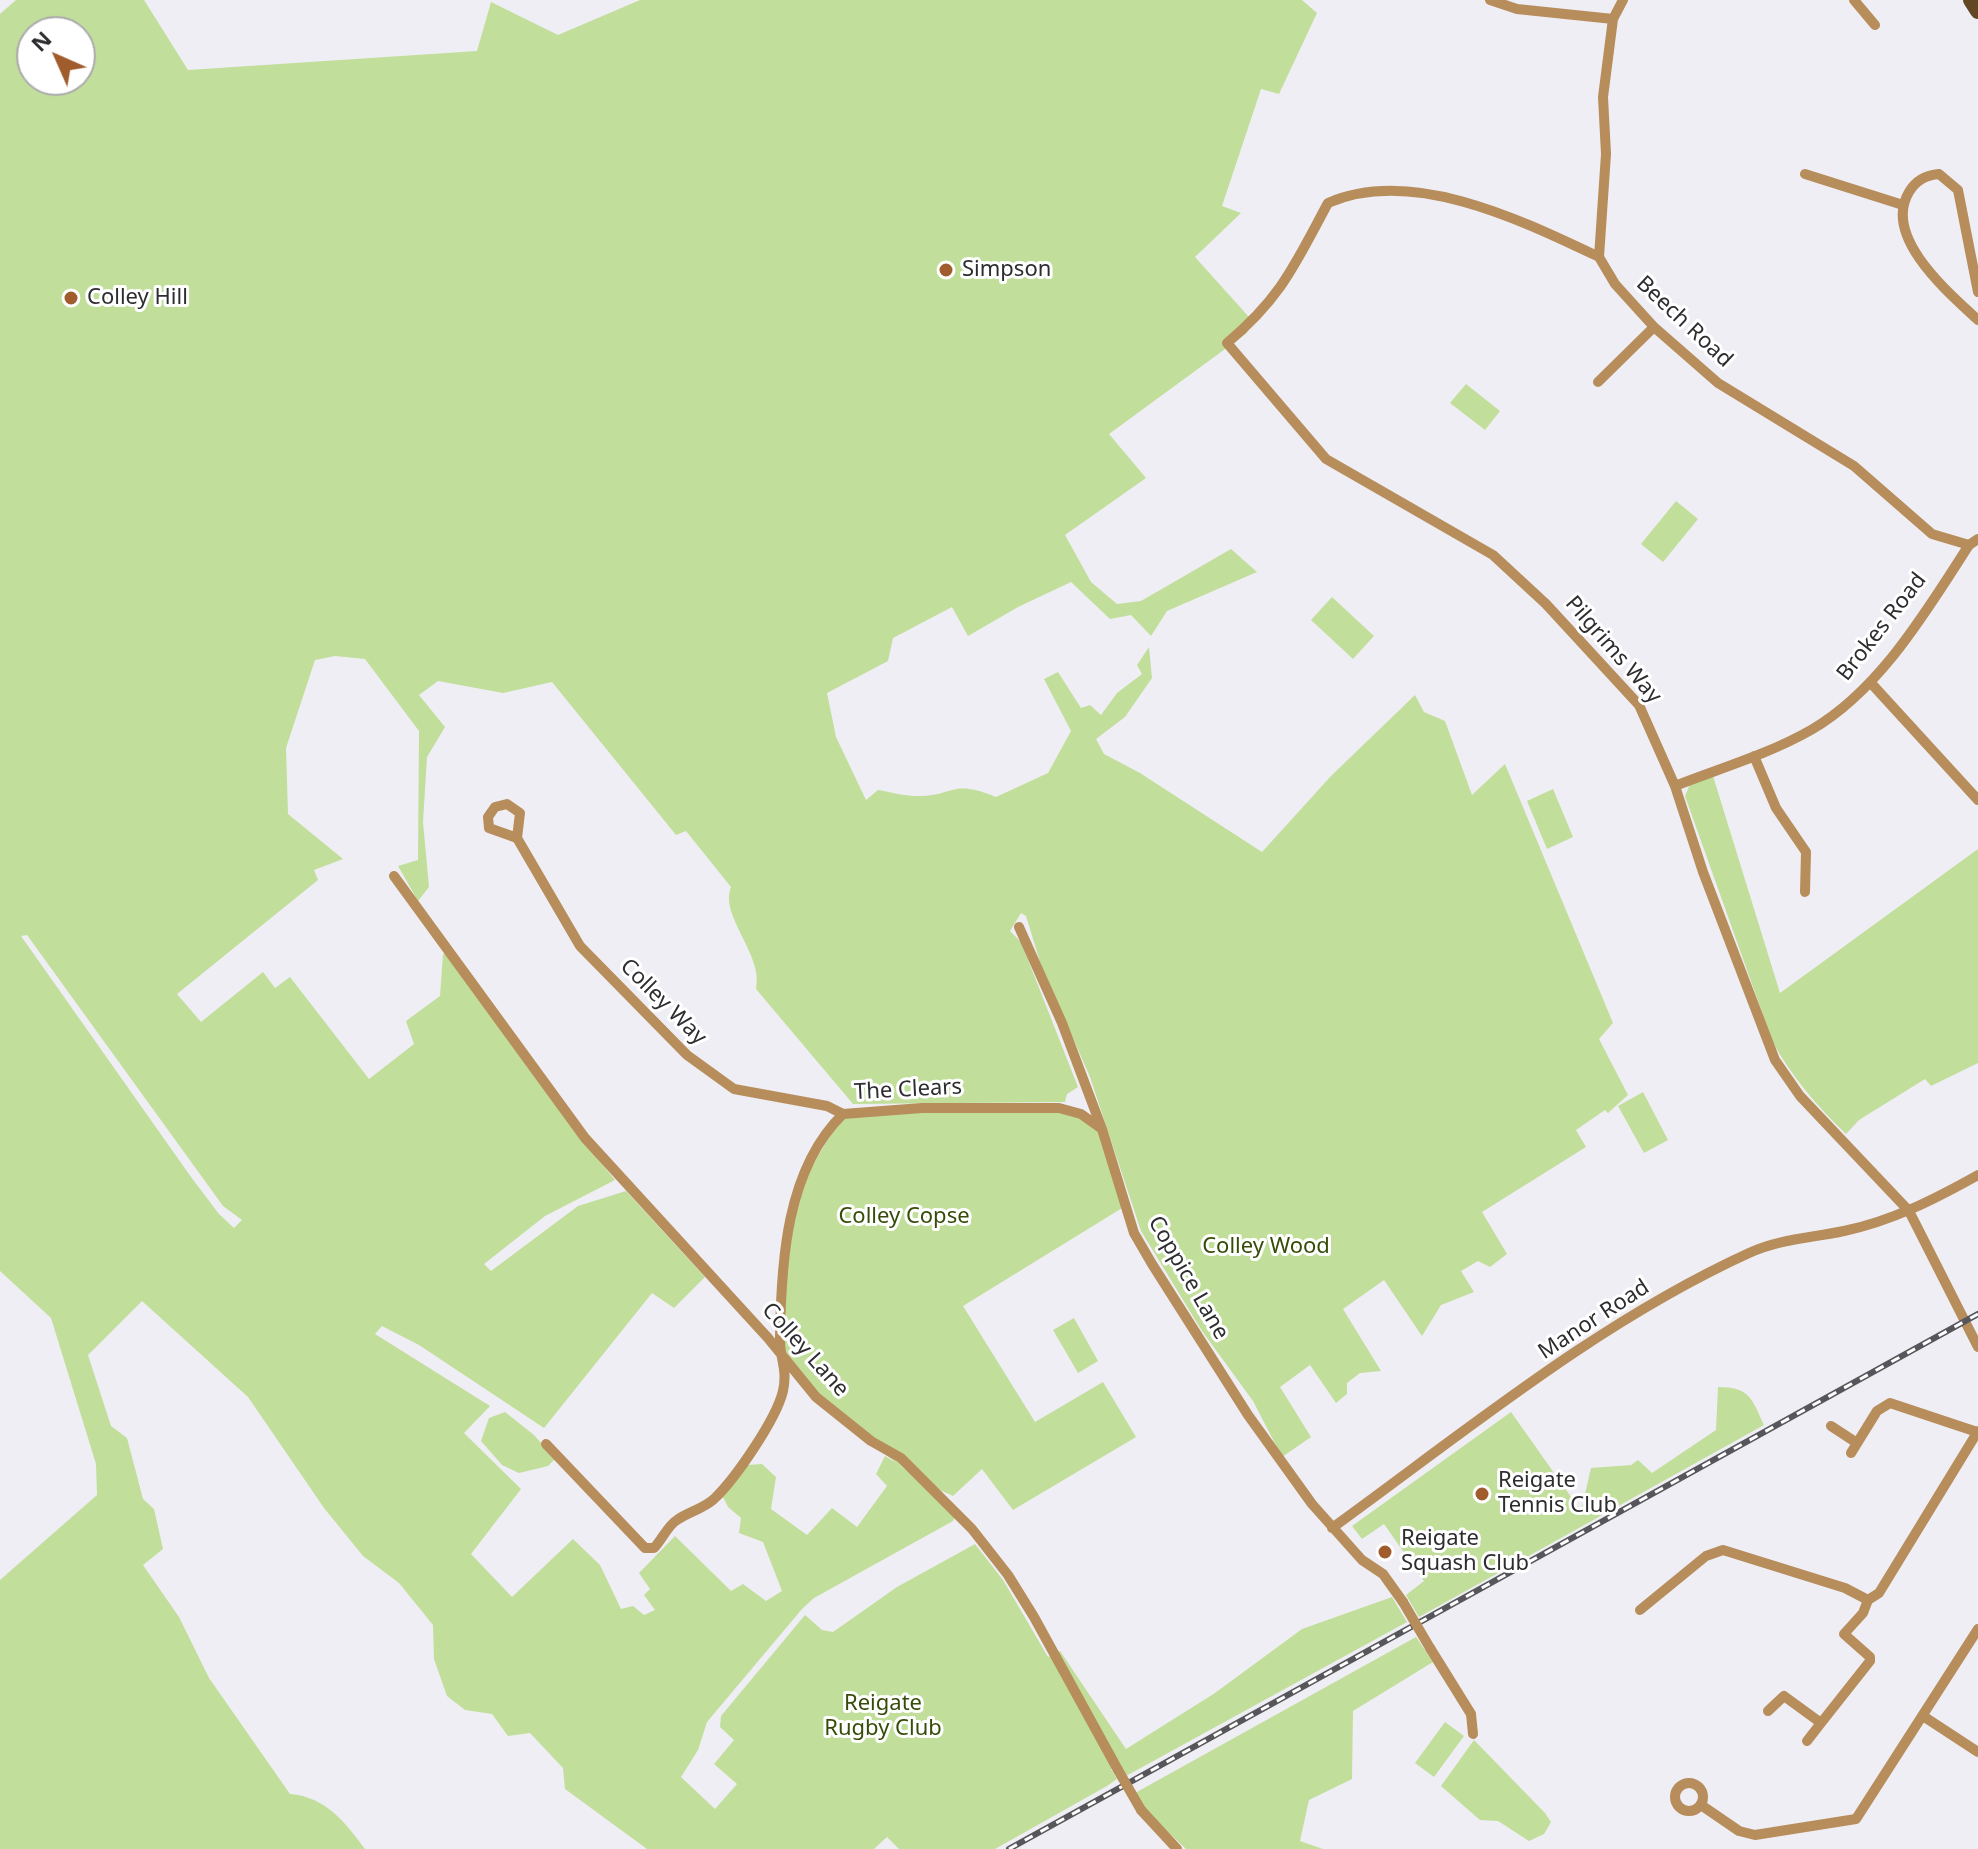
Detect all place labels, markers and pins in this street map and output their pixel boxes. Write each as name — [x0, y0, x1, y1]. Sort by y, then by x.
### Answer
place label: Simpson — [962, 257, 1051, 283]
marker: Simpson — [937, 261, 955, 279]
place label: Colley Hill — [87, 285, 188, 311]
marker: Colley Hill — [62, 289, 80, 307]
place label: Reigate Tennis Club — [1498, 1468, 1617, 1520]
marker: Reigate Tennis Club — [1473, 1485, 1491, 1503]
place label: Reigate Squash Club — [1401, 1526, 1529, 1578]
marker: Reigate Squash Club — [1376, 1543, 1394, 1561]

